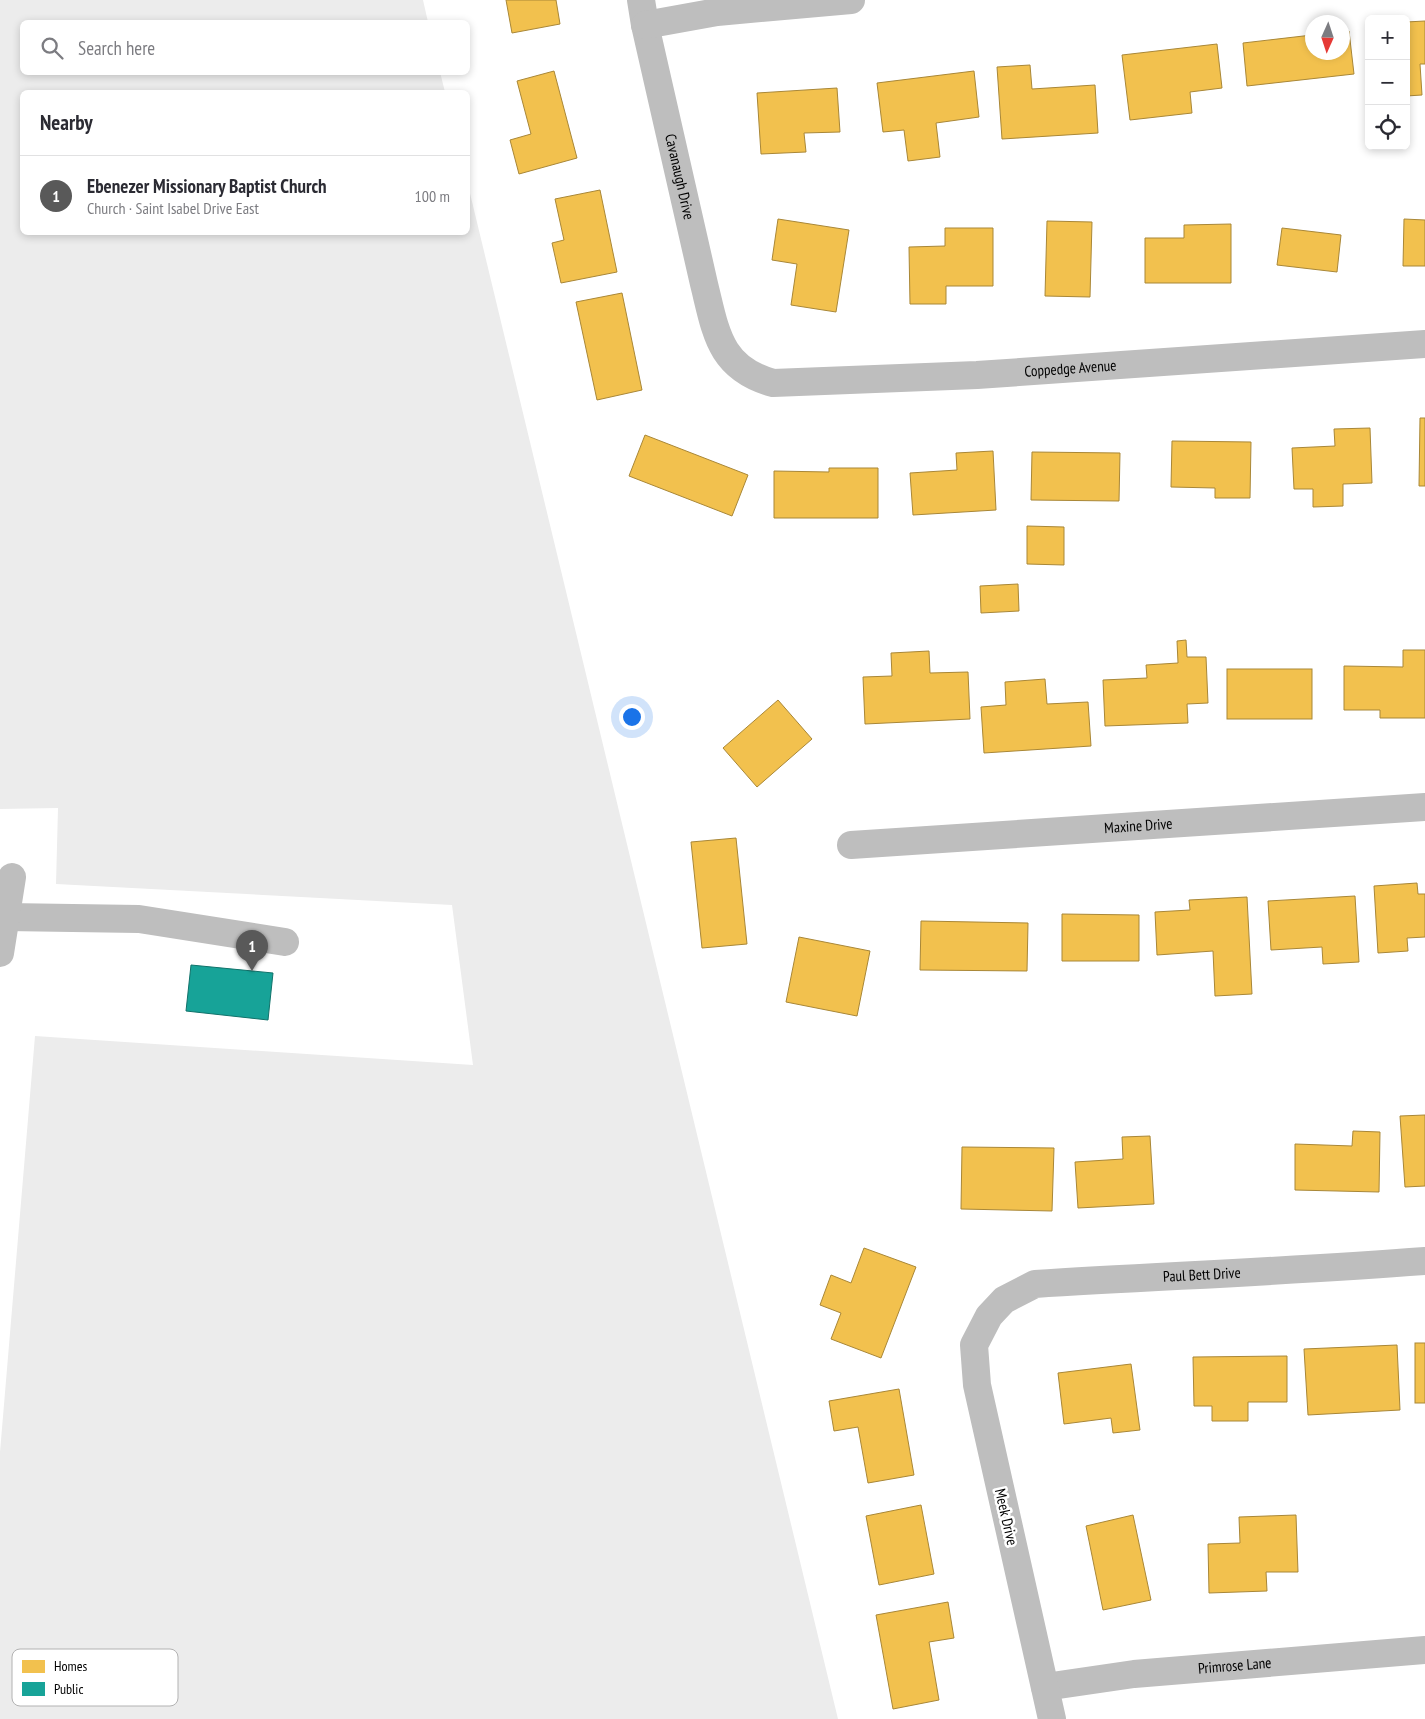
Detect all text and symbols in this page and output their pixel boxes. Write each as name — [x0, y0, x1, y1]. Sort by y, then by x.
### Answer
north arrow — [1305, 15, 1350, 60]
map controls — [1365, 15, 1410, 150]
button: + — [1365, 15, 1410, 60]
search box — [20, 20, 470, 75]
icon: search — [38, 34, 66, 62]
text: Search here — [78, 36, 155, 60]
button: − — [1365, 60, 1410, 105]
button: locate — [1365, 105, 1410, 150]
text: Nearby — [40, 109, 93, 136]
street label: Cavanaugh Drive — [661, 132, 699, 221]
text: Ebenezer Missionary Baptist Church — [87, 174, 327, 198]
text: 1 — [52, 186, 60, 206]
text: 100 m — [415, 186, 450, 206]
text: Church · Saint Isabel Drive East — [87, 198, 259, 218]
street label: Coppedge Avenue — [1024, 355, 1117, 381]
your location — [619, 704, 645, 730]
street label: Maxine Drive — [1104, 814, 1173, 837]
pin: 1 — [236, 930, 268, 971]
street label: Paul Bett Drive — [1163, 1263, 1241, 1286]
street label: Meek Drive — [991, 1487, 1022, 1547]
legend — [12, 1649, 178, 1706]
street label: Primrose Lane — [1197, 1653, 1272, 1678]
text: Homes — [54, 1657, 87, 1675]
text: Public — [54, 1680, 83, 1698]

